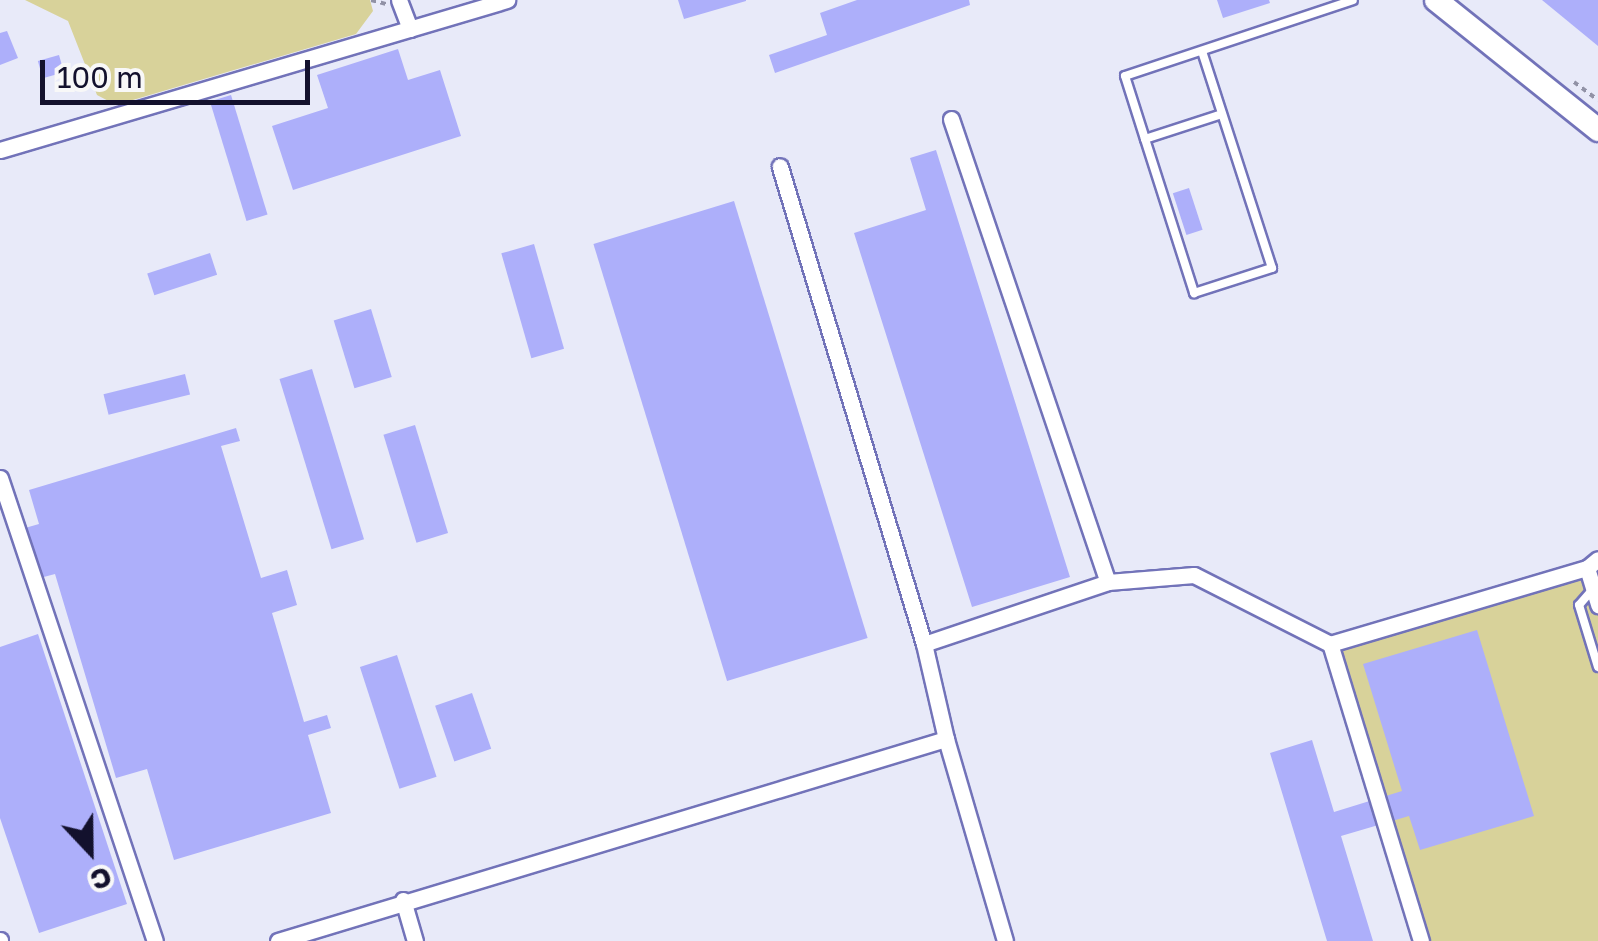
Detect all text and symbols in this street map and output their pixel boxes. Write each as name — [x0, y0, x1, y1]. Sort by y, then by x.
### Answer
scale bar — [45, 40, 315, 102]
text: 100 m — [57, 59, 143, 95]
north arrow — [40, 801, 140, 901]
text: С — [86, 860, 117, 898]

